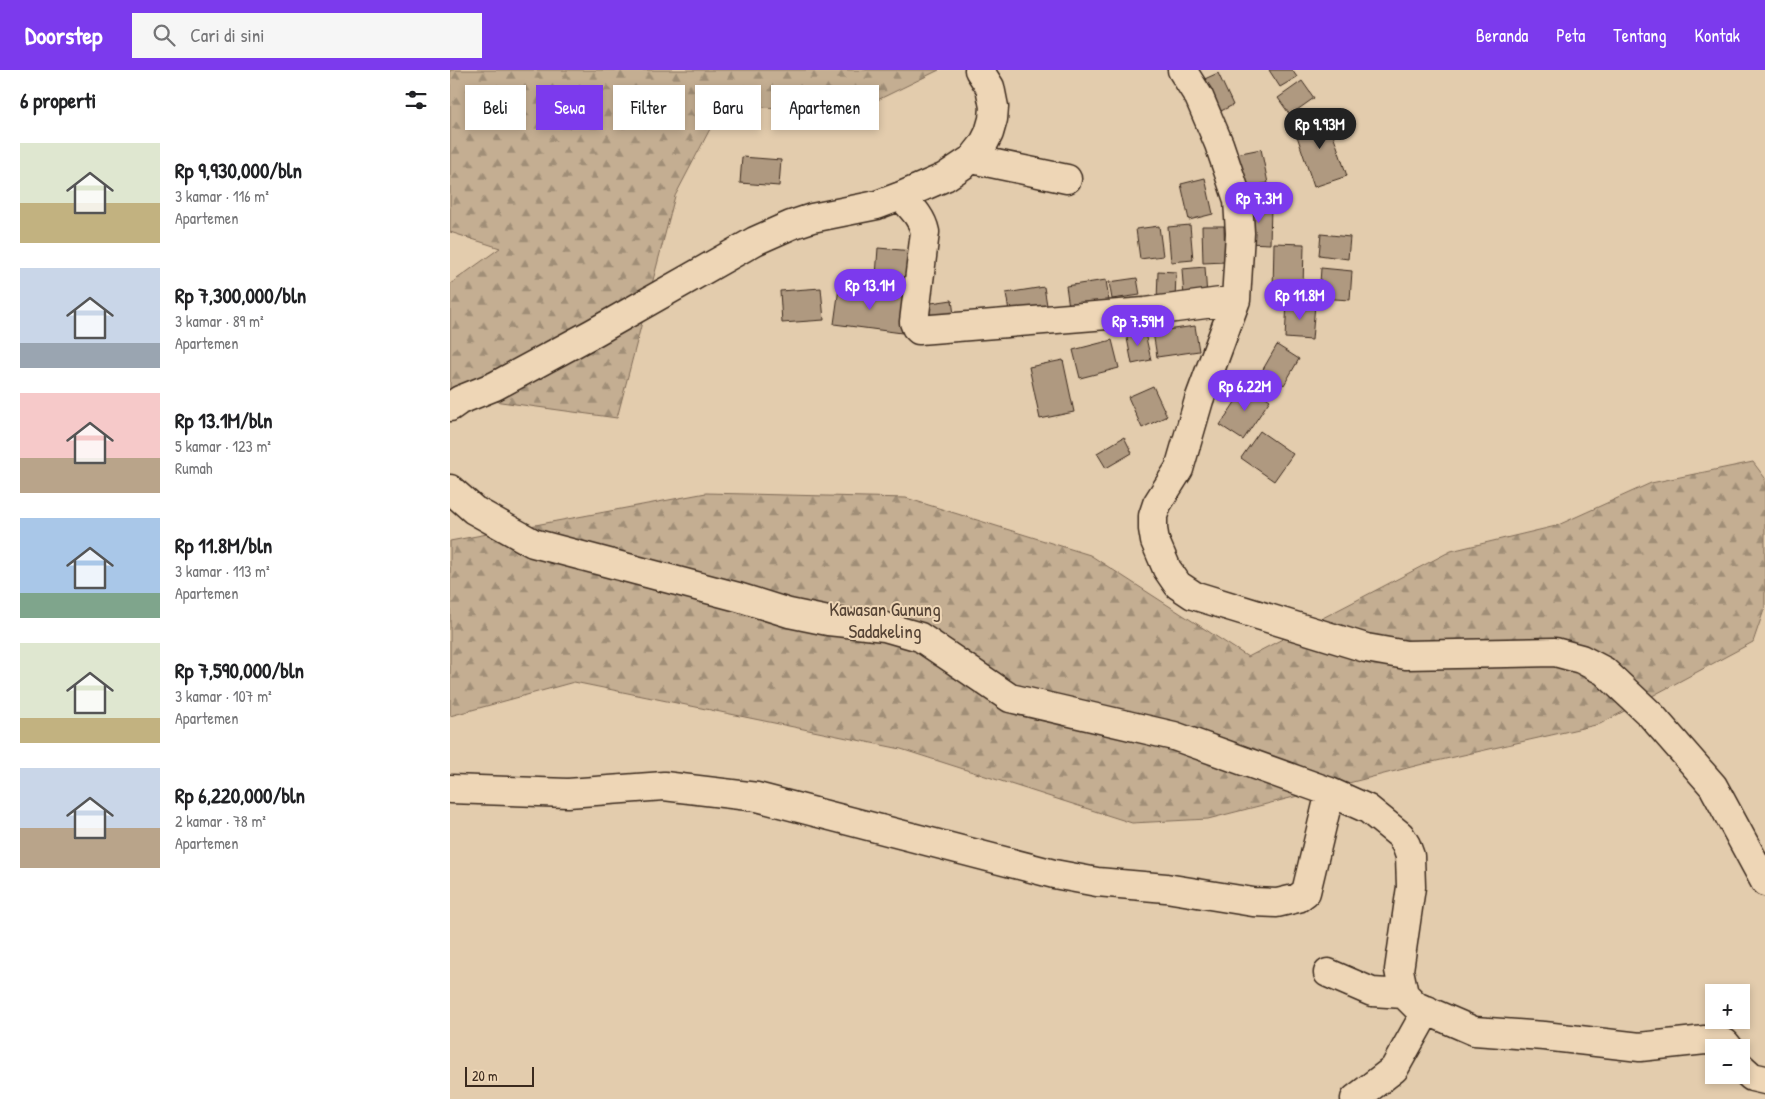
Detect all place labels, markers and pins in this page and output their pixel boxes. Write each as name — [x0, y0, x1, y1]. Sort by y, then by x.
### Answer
pin: Rp 9.93M — [1268, 108, 1372, 150]
pin: Rp 7.3M — [1213, 182, 1305, 224]
pin: Rp 13.1M — [818, 268, 922, 311]
pin: Rp 11.8M — [1248, 278, 1352, 321]
pin: Rp 7.59M — [1086, 304, 1190, 347]
pin: Rp 6.22M — [1193, 370, 1297, 412]

